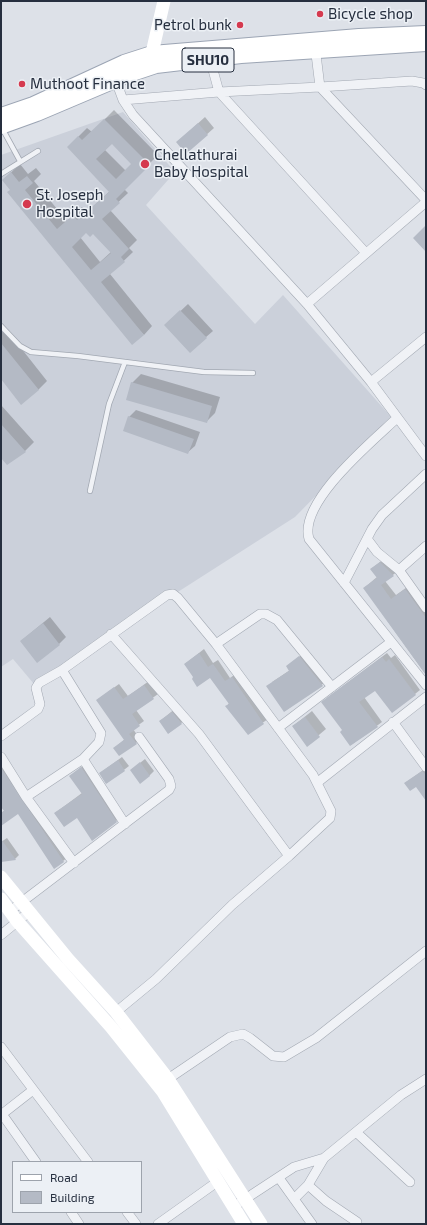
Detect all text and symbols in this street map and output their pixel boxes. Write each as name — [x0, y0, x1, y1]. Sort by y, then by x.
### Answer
place label: Bicycle shop — [328, 5, 413, 23]
marker: Bicycle shop — [315, 9, 325, 19]
place label: Petrol bunk — [154, 16, 232, 34]
marker: Petrol bunk — [235, 20, 245, 30]
road number: SHU10 — [182, 48, 234, 72]
place label: Muthoot Finance — [30, 75, 145, 93]
marker: Muthoot Finance — [17, 79, 27, 89]
place label: Chellathurai Baby Hospital — [154, 146, 248, 181]
marker: Chellathurai Baby Hospital — [139, 158, 151, 170]
place label: St. Joseph Hospital — [36, 186, 104, 221]
marker: St. Joseph Hospital — [21, 198, 33, 210]
legend — [12, 1161, 142, 1213]
text: Road — [50, 1170, 78, 1184]
text: Building — [50, 1190, 94, 1204]

